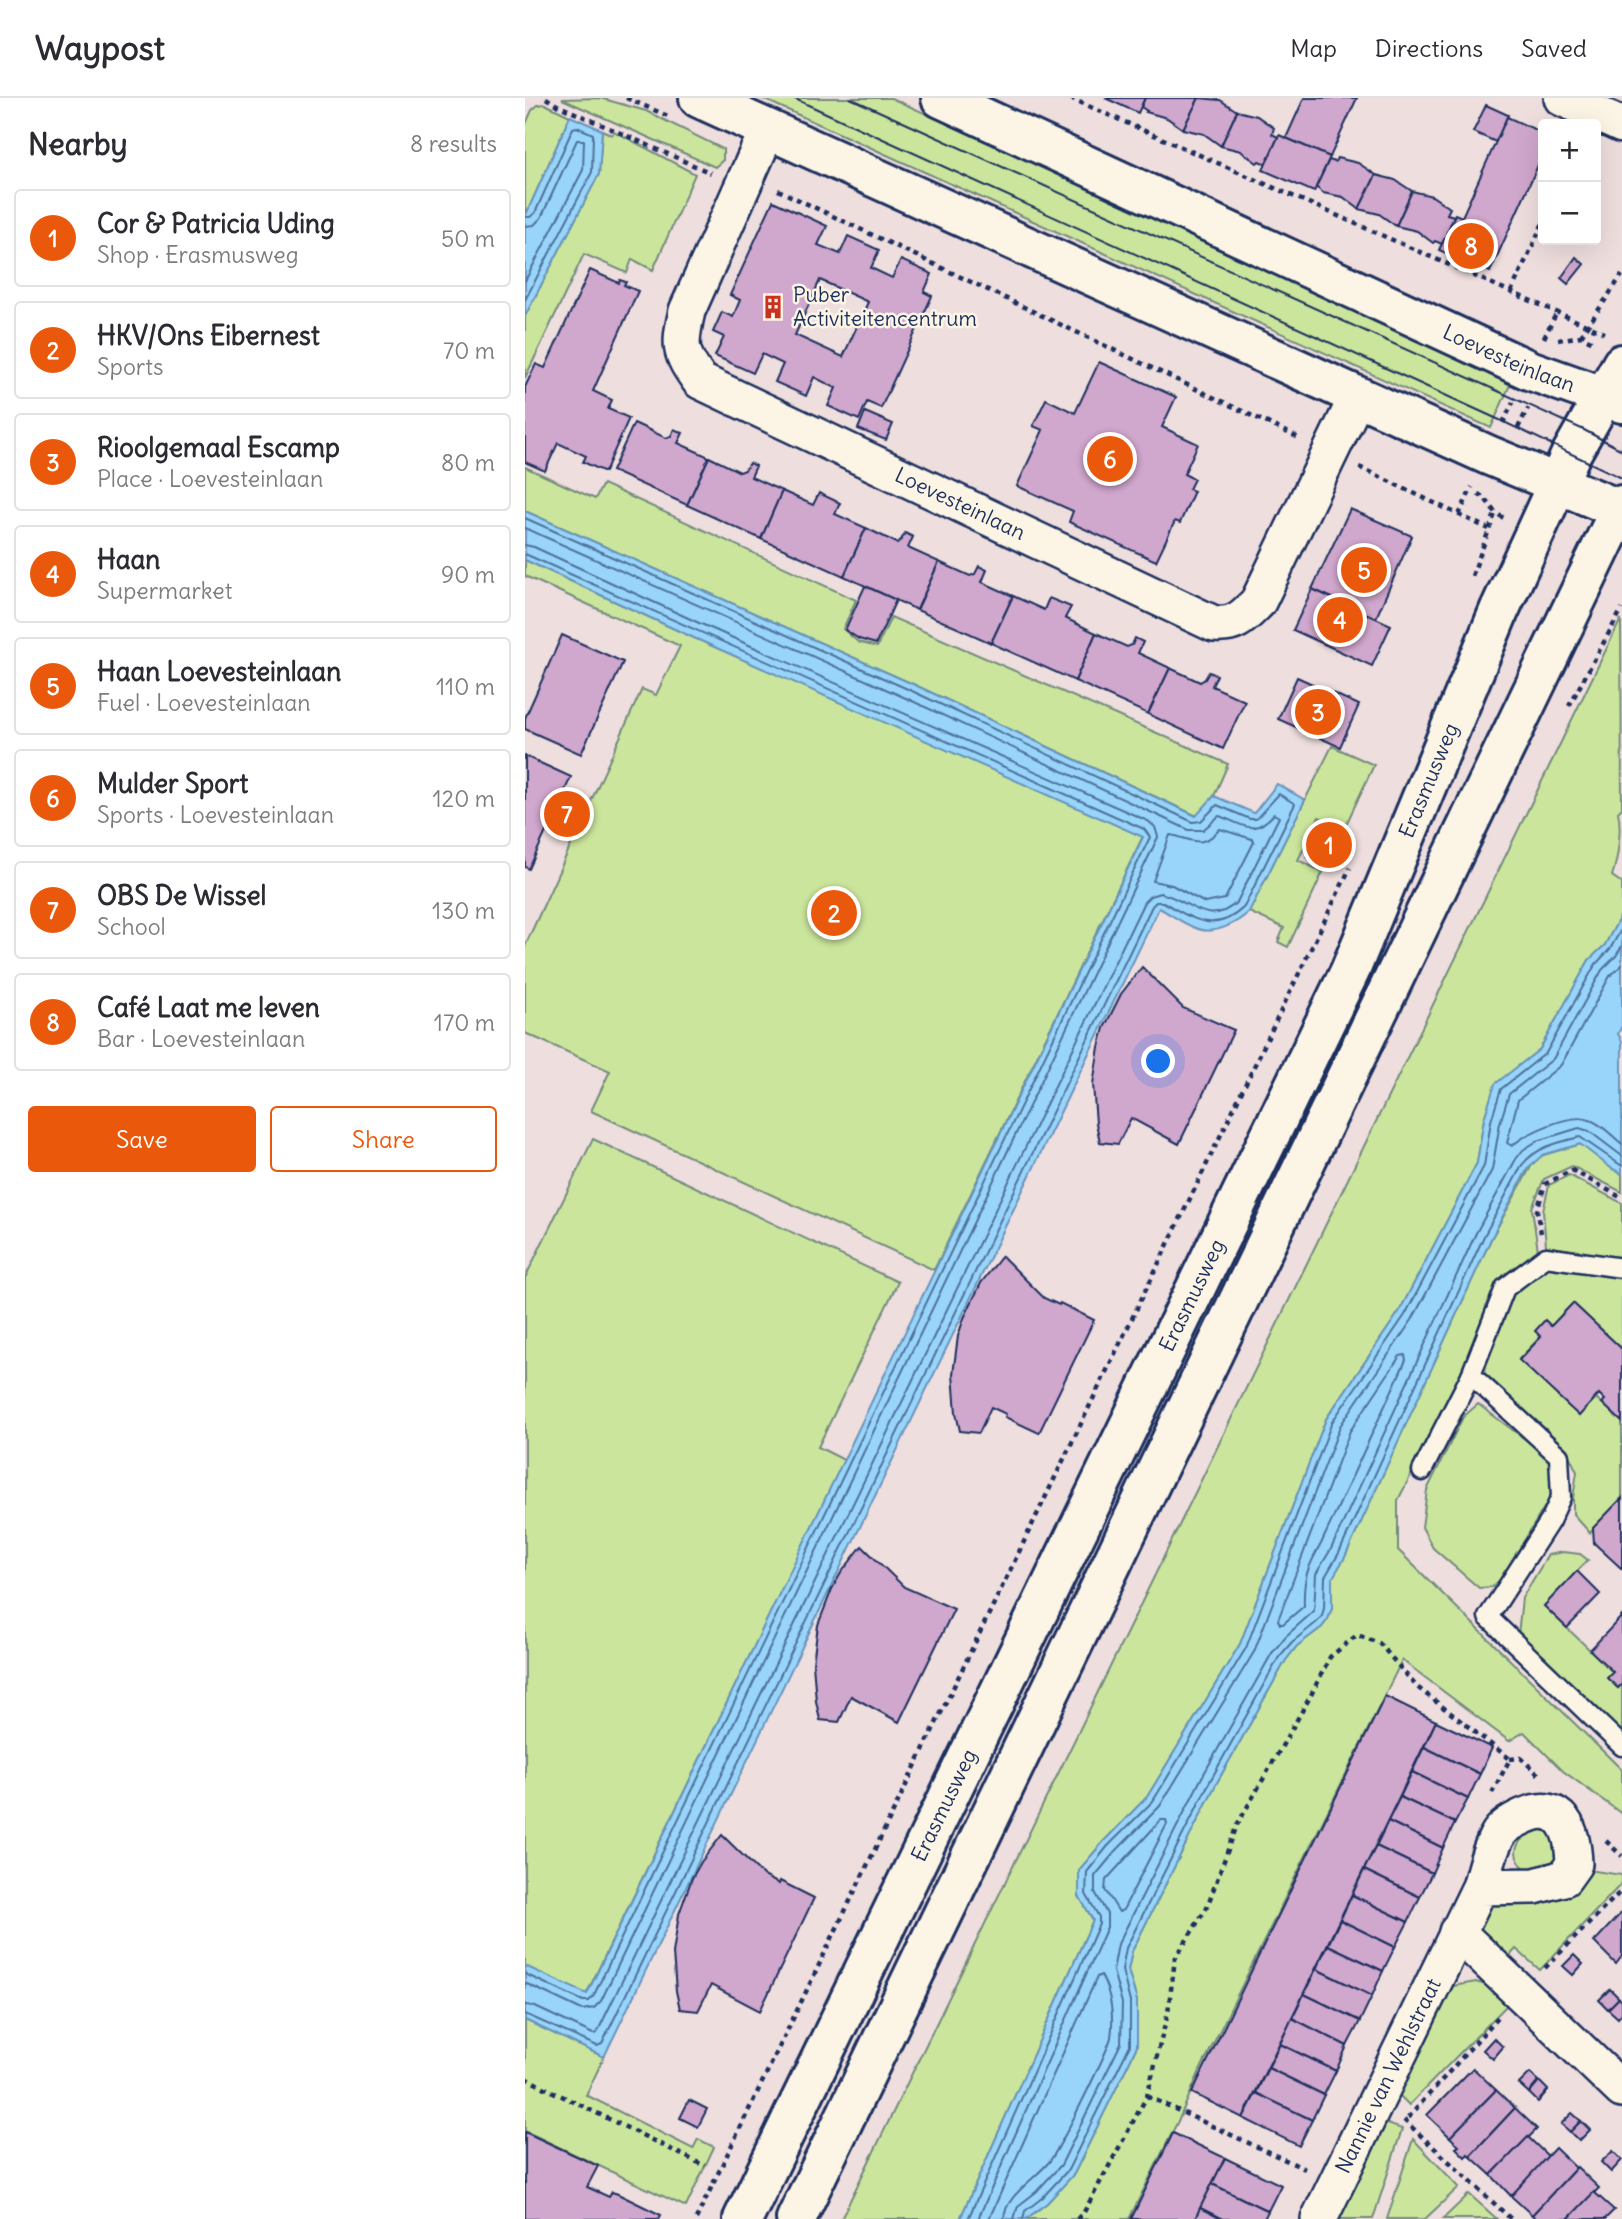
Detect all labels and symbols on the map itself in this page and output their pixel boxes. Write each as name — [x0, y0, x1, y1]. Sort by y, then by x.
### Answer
pin: 8 — [1448, 220, 1494, 272]
place label: Puber Activiteitencentrum — [793, 281, 977, 332]
building icon: Puber Activiteitencentrum — [759, 293, 787, 321]
street label: Loevesteinlaan — [1439, 318, 1579, 398]
pin: 6 — [1087, 433, 1133, 485]
street label: Loevesteinlaan — [891, 461, 1030, 546]
pin: 5 — [1341, 544, 1387, 596]
pin: 4 — [1317, 594, 1363, 646]
pin: 3 — [1295, 686, 1341, 738]
street label: Erasmusweg — [1393, 719, 1464, 842]
pin: 7 — [544, 788, 590, 840]
pin: 1 — [1306, 819, 1352, 871]
pin: 2 — [811, 887, 857, 939]
your location — [1141, 1044, 1175, 1078]
street label: Erasmusweg — [1153, 1235, 1231, 1356]
street label: Erasmusweg — [905, 1744, 983, 1866]
street label: Nannie van Wehlstraat — [1329, 1974, 1447, 2178]

